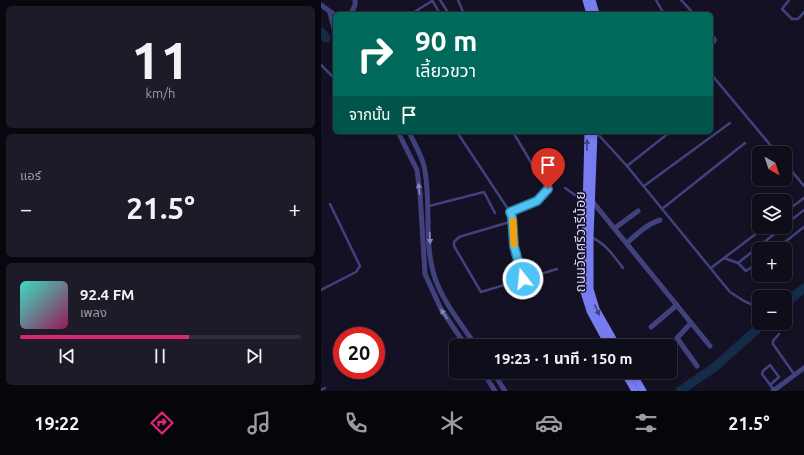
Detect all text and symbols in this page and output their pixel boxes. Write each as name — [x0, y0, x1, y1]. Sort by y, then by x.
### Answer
text: 90 m — [415, 25, 477, 56]
icon: right — [349, 28, 401, 80]
text: 11 — [131, 31, 190, 89]
text: เลี้ยวขวา — [415, 60, 476, 80]
text: km/h — [145, 86, 176, 100]
icon: arrive — [398, 104, 420, 126]
text: จากนั้น — [349, 106, 390, 123]
one-way arrow — [584, 138, 590, 151]
north arrow — [752, 146, 792, 186]
map controls — [752, 146, 792, 330]
pin — [531, 148, 565, 189]
icon: arrive — [537, 154, 559, 176]
text: แอร์ — [20, 168, 41, 182]
one-way arrow — [416, 183, 422, 195]
text: 21.5° — [126, 191, 195, 225]
street label: ถนนวัดศรีวารีน้อย — [572, 191, 588, 293]
button: layers — [752, 194, 792, 234]
text: − — [20, 196, 32, 221]
text: + — [289, 196, 301, 221]
one-way arrow — [426, 232, 433, 244]
button: + — [752, 242, 792, 282]
position arrow — [502, 258, 544, 300]
text: 92.4 FM — [80, 286, 134, 303]
button: − — [752, 290, 792, 330]
one-way arrow — [594, 304, 600, 315]
text: เพลง — [80, 305, 107, 319]
one-way arrow — [441, 308, 448, 320]
speed limit sign: 20 — [333, 327, 385, 379]
icon: previous — [56, 345, 78, 367]
icon: pause — [149, 345, 171, 367]
icon: next — [243, 345, 265, 367]
text: 19:23 · 1 นาที · 150 m — [494, 350, 632, 367]
icon: directions — [148, 409, 176, 437]
icon: music — [245, 409, 273, 437]
icon: phone — [342, 409, 370, 437]
icon: climate — [438, 409, 466, 437]
icon: car — [535, 409, 563, 437]
icon: filters — [632, 409, 660, 437]
text: 19:22 — [34, 413, 79, 433]
text: 21.5° — [728, 413, 770, 433]

